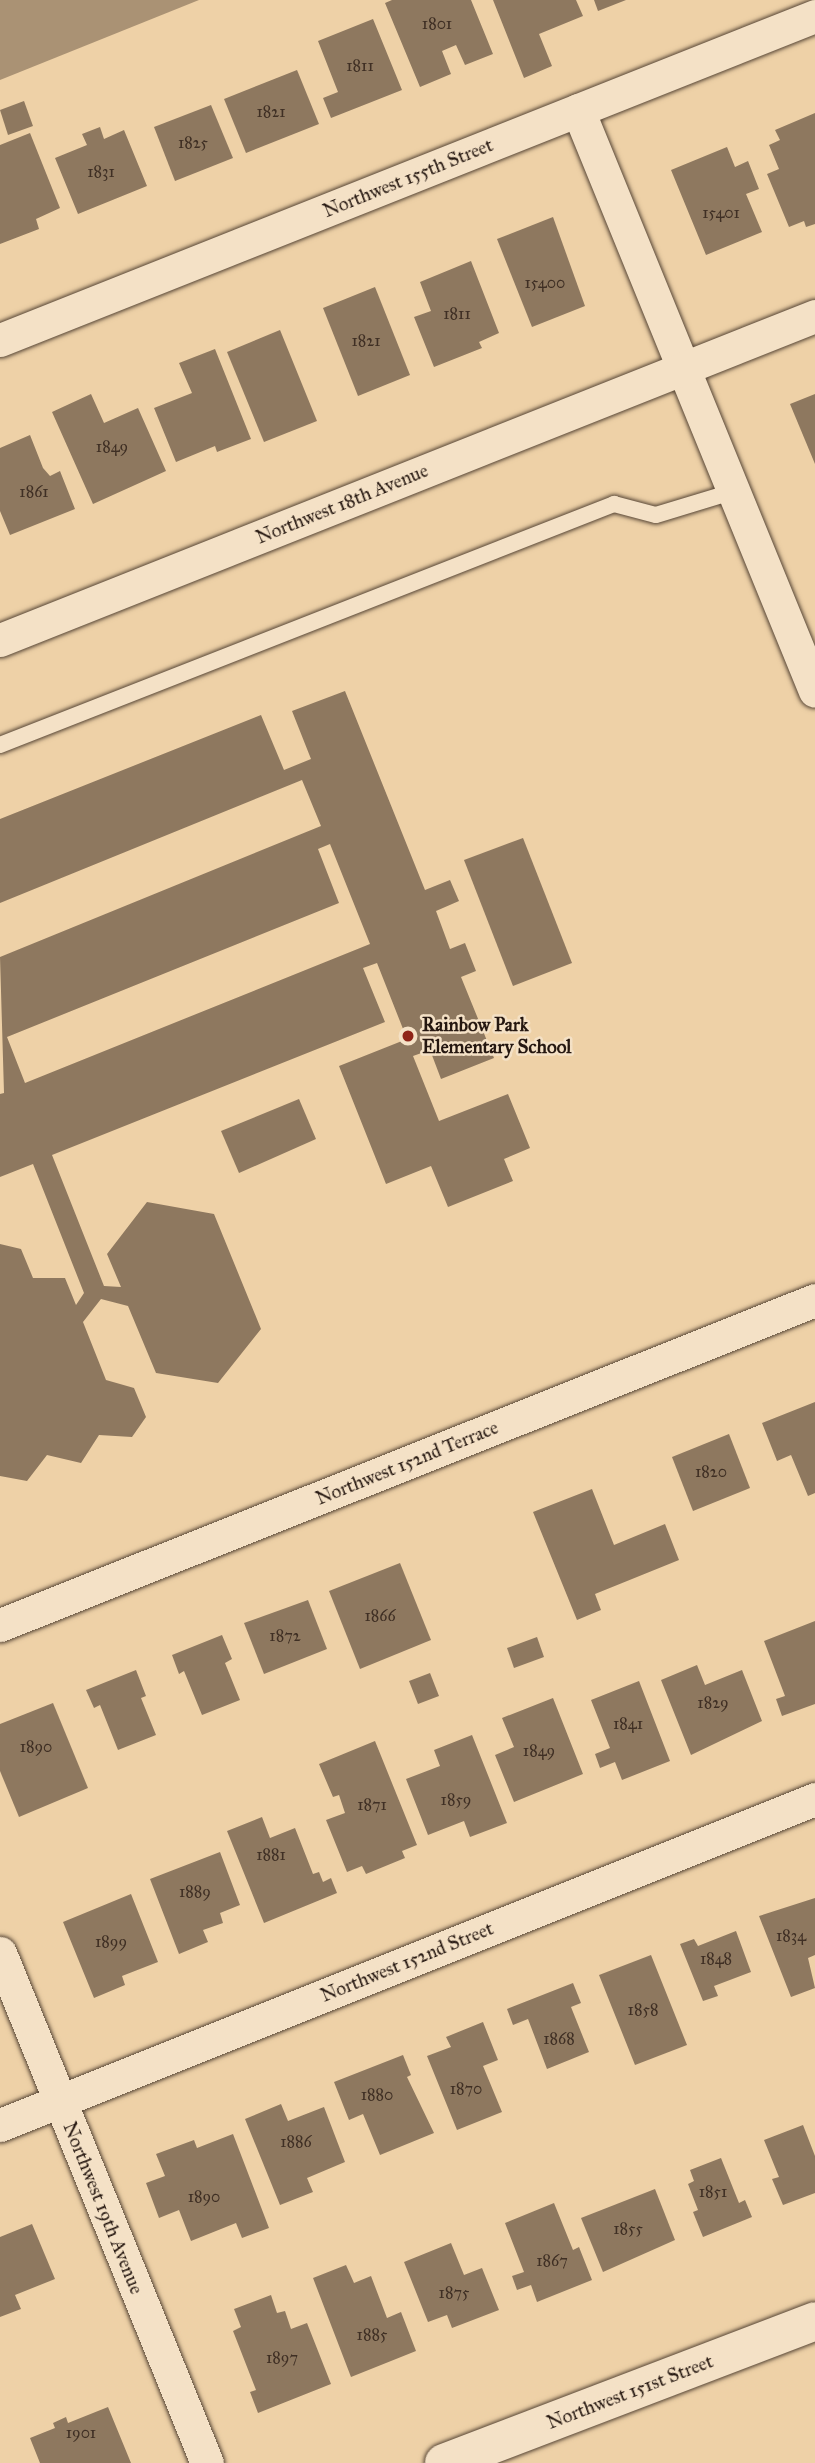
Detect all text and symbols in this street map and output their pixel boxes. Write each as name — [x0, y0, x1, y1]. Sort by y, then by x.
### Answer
house number: 1801 — [422, 14, 452, 34]
house number: 1811 — [346, 56, 374, 76]
house number: 1821 — [256, 102, 286, 122]
house number: 1825 — [178, 133, 208, 153]
street label: Northwest 155th Street — [320, 133, 496, 223]
house number: 1831 — [87, 162, 115, 182]
house number: 15401 — [702, 203, 740, 223]
house number: 15400 — [525, 273, 565, 293]
house number: 1811 — [443, 304, 471, 324]
house number: 1821 — [351, 331, 381, 351]
house number: 1849 — [96, 437, 128, 457]
street label: Northwest 18th Avenue — [253, 459, 431, 549]
house number: 1861 — [19, 482, 49, 502]
place label: Rainbow Park Elementary School — [422, 1014, 571, 1058]
marker: Rainbow Park Elementary School — [400, 1028, 416, 1044]
street label: Northwest 152nd Terrace — [312, 1416, 502, 1510]
house number: 1820 — [695, 1462, 727, 1482]
house number: 1866 — [364, 1606, 396, 1626]
house number: 1872 — [269, 1626, 301, 1646]
house number: 1829 — [697, 1693, 729, 1713]
house number: 1841 — [613, 1714, 643, 1734]
house number: 1890 — [20, 1737, 52, 1757]
house number: 1849 — [523, 1741, 555, 1761]
house number: 1859 — [441, 1790, 471, 1810]
house number: 1871 — [357, 1795, 387, 1815]
house number: 1881 — [256, 1845, 286, 1865]
house number: 1889 — [179, 1882, 211, 1902]
street label: Northwest 152nd Street — [317, 1917, 497, 2007]
house number: 1834 — [776, 1926, 806, 1946]
house number: 1899 — [95, 1932, 127, 1952]
house number: 1848 — [700, 1949, 732, 1969]
house number: 1858 — [628, 2000, 658, 2020]
house number: 1868 — [543, 2029, 575, 2049]
house number: 1870 — [450, 2079, 482, 2099]
house number: 1880 — [361, 2085, 393, 2105]
street label: Northwest 19th Avenue — [58, 2119, 148, 2297]
house number: 1886 — [280, 2132, 312, 2152]
house number: 1851 — [699, 2182, 727, 2202]
house number: 1890 — [188, 2187, 220, 2207]
house number: 1855 — [613, 2219, 643, 2239]
house number: 1867 — [536, 2251, 568, 2271]
house number: 1875 — [439, 2283, 469, 2303]
house number: 1885 — [357, 2325, 387, 2345]
house number: 1897 — [266, 2348, 298, 2368]
street label: Northwest 151st Street — [544, 2350, 716, 2434]
house number: 1901 — [66, 2423, 96, 2443]

